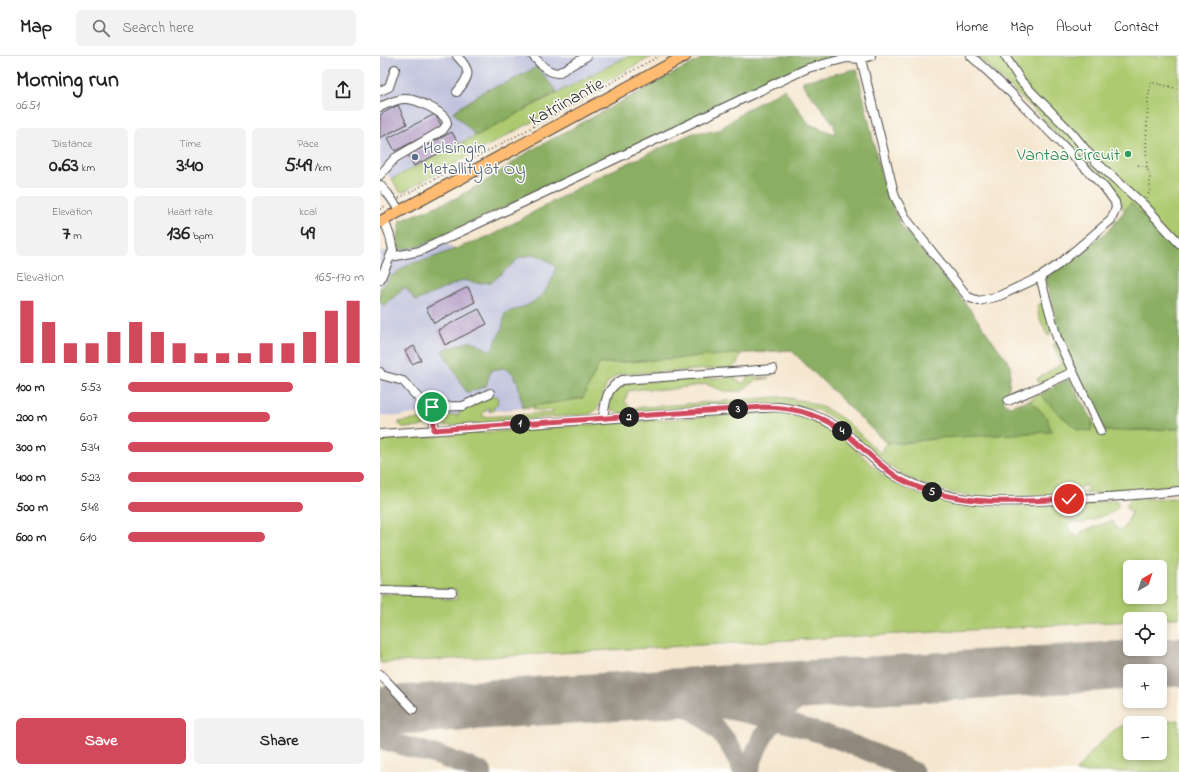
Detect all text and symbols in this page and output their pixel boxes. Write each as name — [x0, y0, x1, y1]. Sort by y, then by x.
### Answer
search box — [76, 10, 356, 46]
text: Map — [20, 14, 52, 41]
icon: search — [90, 17, 112, 39]
text: Search here — [122, 17, 194, 39]
text: Home — [956, 17, 988, 38]
text: Map — [1010, 17, 1034, 38]
text: About — [1056, 17, 1092, 38]
text: Contact — [1114, 17, 1159, 38]
text: Morning run — [16, 65, 119, 97]
button: share — [322, 69, 364, 111]
street label: Katriinantie — [525, 71, 610, 134]
text: 06:51 — [16, 96, 40, 115]
text: Distance — [52, 136, 92, 152]
text: Time — [179, 136, 201, 152]
text: Pace — [297, 136, 319, 152]
place label: Helsingin Metallityöt Oy — [423, 136, 525, 183]
place label: Vantaa Circuit — [1016, 143, 1120, 169]
marker: Vantaa Circuit — [1123, 149, 1133, 159]
text: 0.63 — [49, 152, 79, 181]
text: 3:40 — [177, 152, 203, 181]
text: 5:49 — [285, 152, 312, 181]
marker: Helsingin Metallityöt Oy — [410, 152, 420, 162]
text: km — [79, 160, 95, 176]
text: /km — [312, 160, 331, 176]
text: Elevation — [52, 204, 92, 220]
text: Heart rate — [167, 204, 213, 220]
text: kcal — [299, 204, 317, 220]
text: 7 — [62, 220, 70, 249]
text: 136 — [167, 220, 190, 249]
text: 49 — [301, 220, 315, 249]
text: m — [70, 228, 82, 244]
text: bpm — [190, 228, 213, 244]
text: Elevation — [16, 268, 64, 287]
text: 165–170 m — [315, 268, 364, 287]
text: 100 m — [16, 378, 45, 397]
text: 5:53 — [80, 378, 101, 397]
pin — [415, 390, 449, 424]
icon: arrive — [421, 396, 443, 418]
pin: 3 — [728, 399, 748, 419]
text: 3 — [736, 401, 740, 417]
pin: 2 — [619, 407, 639, 427]
text: 200 m — [16, 408, 47, 427]
text: 6:07 — [80, 408, 98, 427]
text: 2 — [626, 409, 632, 425]
pin: 1 — [510, 414, 530, 434]
text: 1 — [518, 416, 522, 432]
pin: 4 — [832, 421, 852, 441]
text: 4 — [840, 423, 844, 439]
text: 300 m — [16, 438, 46, 457]
text: 5:34 — [80, 438, 99, 457]
text: 400 m — [16, 468, 46, 487]
text: 5:23 — [80, 468, 100, 487]
pin: 5 — [922, 482, 942, 502]
pin — [1052, 482, 1086, 516]
text: 5 — [929, 484, 935, 500]
icon: check — [1058, 488, 1080, 510]
text: 500 m — [16, 498, 48, 517]
text: 5:48 — [80, 498, 99, 517]
text: 600 m — [16, 528, 46, 547]
text: 6:10 — [80, 528, 97, 547]
north arrow — [1123, 560, 1167, 604]
map controls — [1123, 560, 1167, 760]
button: locate — [1123, 612, 1167, 656]
button: + — [1123, 664, 1167, 708]
button: − — [1123, 716, 1167, 760]
button: Save — [16, 718, 186, 764]
button: Share — [194, 718, 364, 764]

